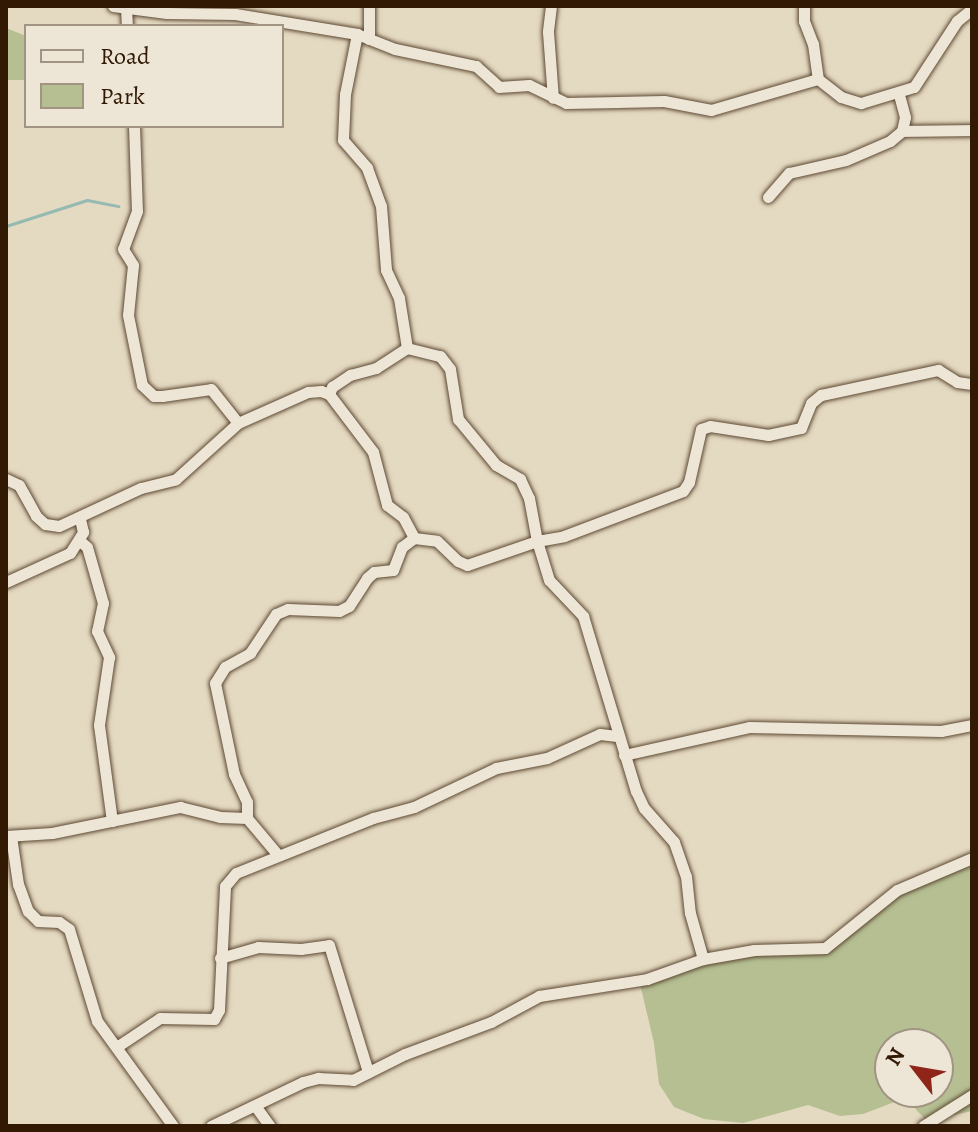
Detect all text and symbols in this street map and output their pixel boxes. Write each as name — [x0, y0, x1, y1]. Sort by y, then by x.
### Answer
legend — [24, 24, 284, 128]
text: Road — [100, 40, 150, 72]
text: Park — [100, 80, 145, 112]
north arrow — [874, 1028, 954, 1108]
text: N — [878, 1042, 912, 1071]

